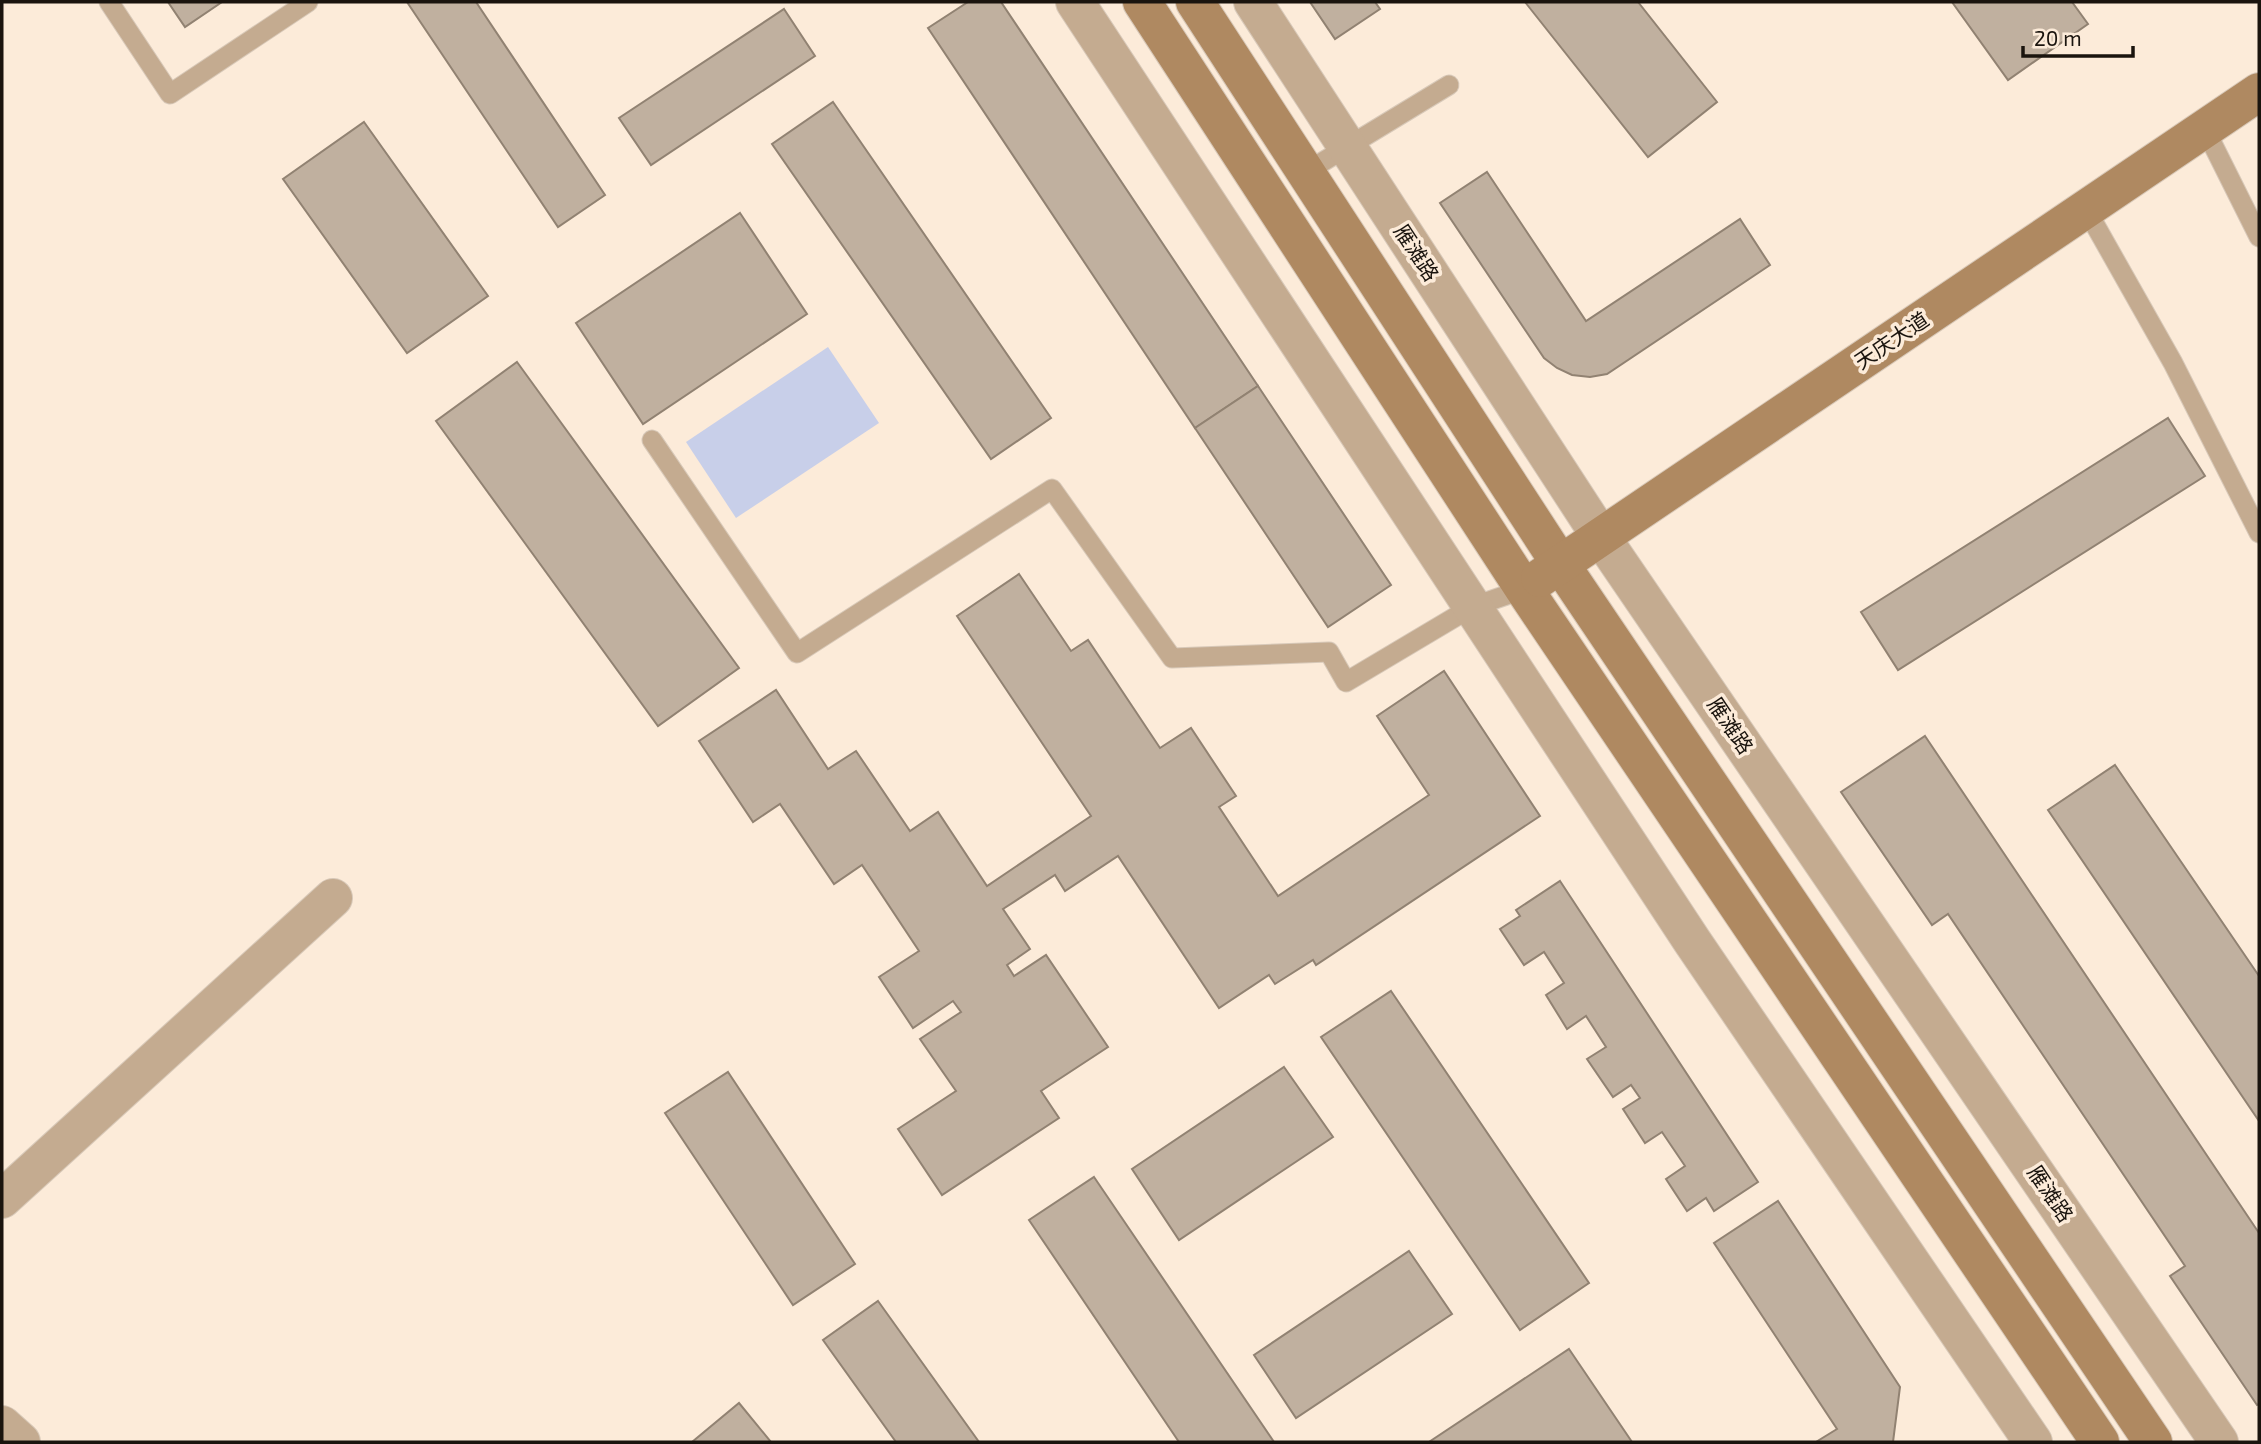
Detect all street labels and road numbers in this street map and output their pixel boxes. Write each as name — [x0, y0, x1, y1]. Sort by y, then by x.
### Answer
street label: 雁滩路 — [1390, 219, 1445, 285]
street label: 天庆大道 — [1849, 306, 1933, 374]
street label: 雁滩路 — [1703, 692, 1759, 758]
street label: 雁滩路 — [2023, 1160, 2079, 1226]

